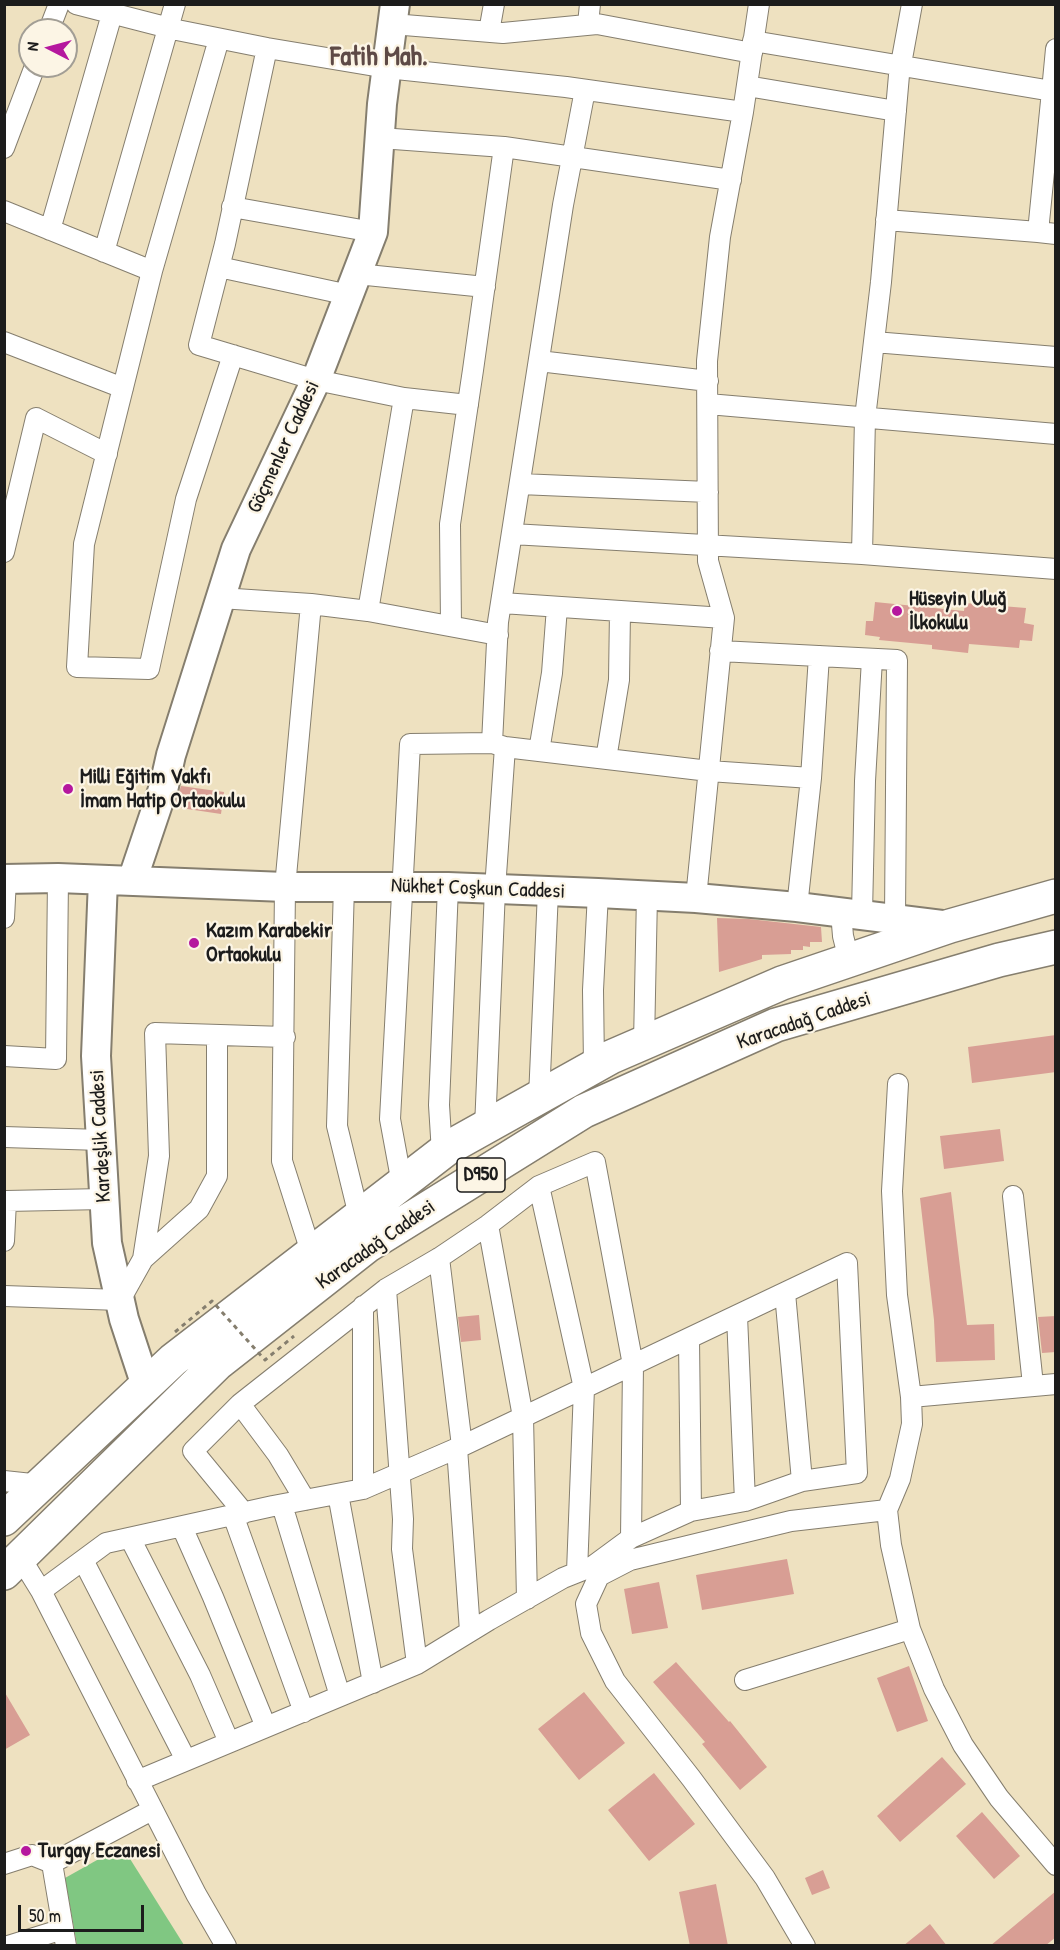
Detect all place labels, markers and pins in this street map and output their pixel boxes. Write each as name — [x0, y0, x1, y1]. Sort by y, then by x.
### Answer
place label: Hüseyin Uluğ İlkokulu — [909, 586, 1006, 636]
marker: Hüseyin Uluğ İlkokulu — [890, 604, 904, 618]
place label: Milli Eğitim Vakfı İmam Hatip Ortaokulu — [80, 764, 245, 814]
marker: Milli Eğitim Vakfı İmam Hatip Ortaokulu — [61, 782, 75, 796]
place label: Kazım Karabekir Ortaokulu — [206, 918, 332, 968]
marker: Kazım Karabekir Ortaokulu — [187, 936, 201, 950]
place label: Turgay Eczanesi — [38, 1838, 161, 1864]
marker: Turgay Eczanesi — [19, 1844, 33, 1858]

